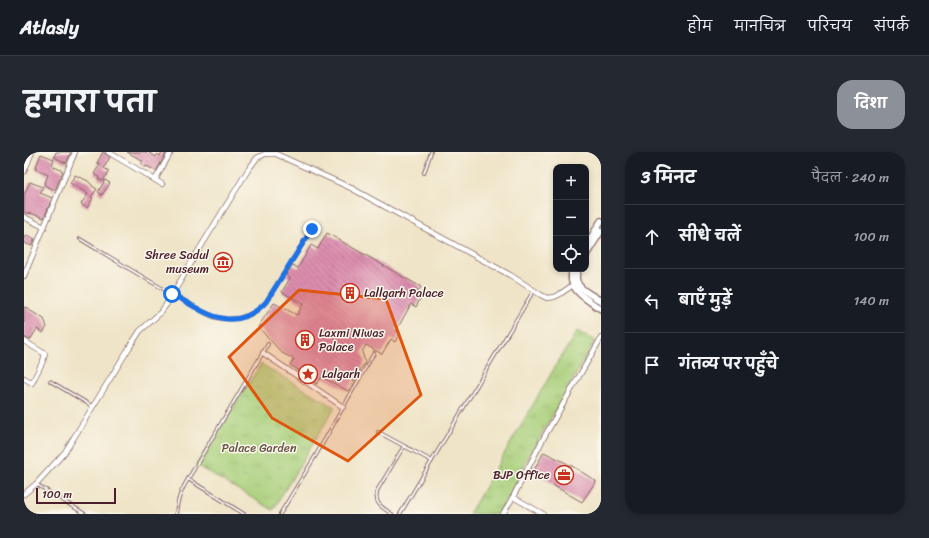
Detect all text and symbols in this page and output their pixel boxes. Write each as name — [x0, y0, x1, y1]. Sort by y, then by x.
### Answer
text: Atlasly — [20, 11, 79, 44]
text: होम — [688, 14, 712, 39]
text: मानचित्र — [734, 14, 786, 39]
text: परिचय — [808, 14, 852, 39]
text: संपर्क — [874, 14, 909, 39]
text: हमारा पता — [24, 78, 156, 127]
button: दिशा — [837, 80, 905, 129]
text: 3 मिनट — [641, 162, 696, 192]
map controls — [553, 164, 589, 272]
button: + — [553, 164, 589, 200]
text: पैदल · 240 m — [811, 166, 889, 189]
button: − — [553, 200, 589, 236]
route end — [303, 220, 321, 238]
text: सीधे चलें — [679, 223, 740, 249]
text: 100 m — [854, 225, 889, 248]
icon: ahead — [641, 226, 663, 248]
button: locate — [553, 236, 589, 272]
place label: Shree Sadul museum — [145, 244, 210, 280]
museum icon: Shree Sadul museum — [212, 251, 234, 273]
building icon: Lallgarh Palace — [339, 282, 361, 304]
place label: Lallgarh Palace — [364, 282, 444, 304]
route start — [163, 285, 181, 303]
text: बाएँ मुड़ें — [679, 287, 732, 313]
text: 140 m — [854, 289, 889, 312]
icon: left — [641, 290, 663, 312]
place label: Laxmi Niwas Palace — [319, 322, 384, 358]
building icon: Laxmi Niwas Palace — [294, 329, 316, 351]
text: गंतव्य पर पहुँचे — [679, 351, 778, 377]
icon: arrive — [641, 354, 663, 376]
place icon: Lalgarh — [297, 363, 319, 385]
place label: Lalgarh — [322, 363, 360, 385]
park label: Palace Garden — [221, 437, 297, 459]
place label: BJP Office — [493, 464, 550, 486]
office icon: BJP Office — [553, 464, 575, 486]
text: 100 m — [42, 485, 72, 504]
scale bar — [36, 486, 116, 505]

